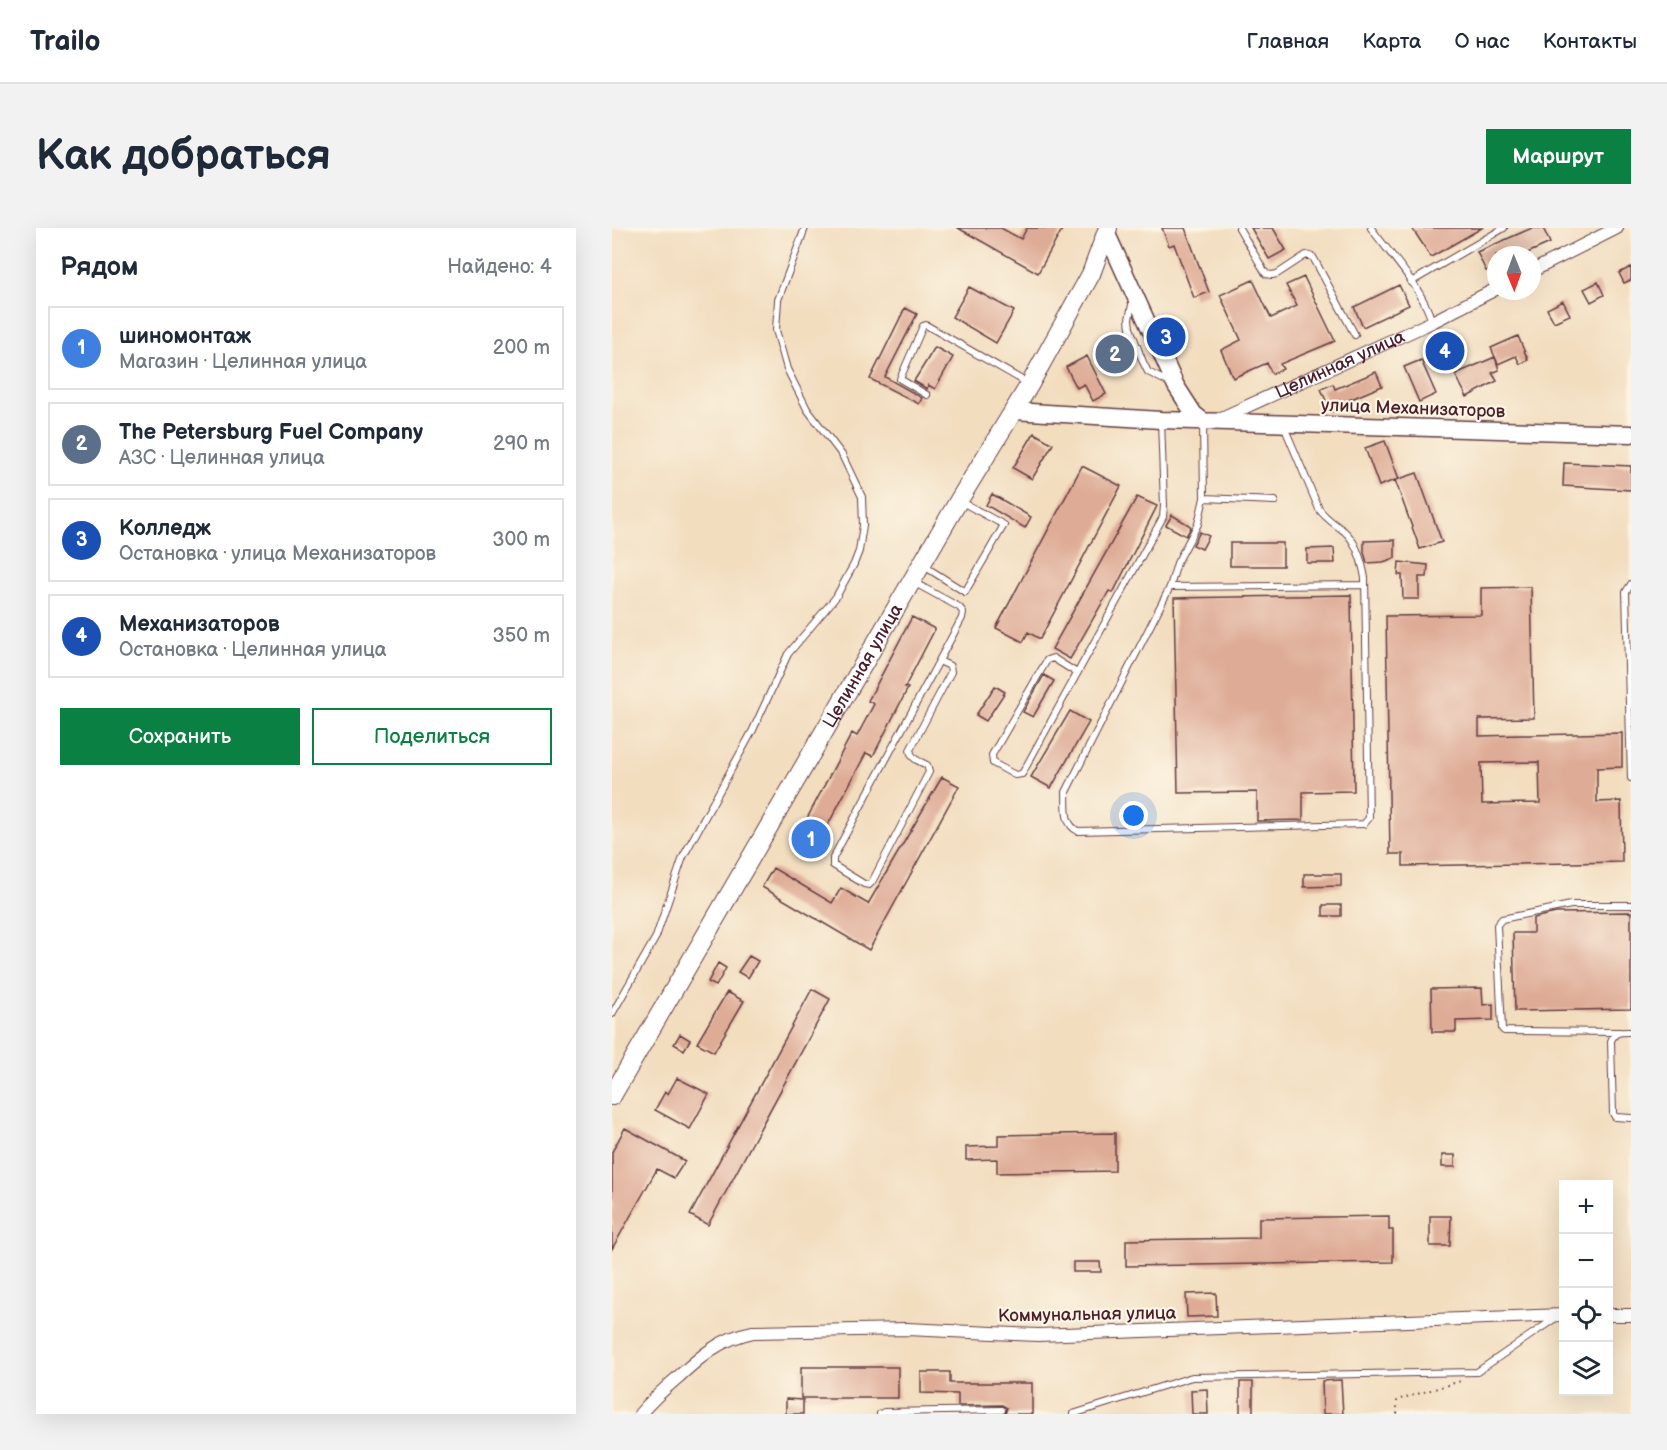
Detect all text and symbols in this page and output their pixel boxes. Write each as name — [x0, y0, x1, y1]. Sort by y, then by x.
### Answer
text: Trailo — [30, 25, 101, 58]
text: Главная — [1246, 29, 1329, 54]
text: Карта — [1362, 29, 1421, 54]
text: О нас — [1454, 29, 1510, 54]
text: Контакты — [1543, 29, 1637, 54]
button: Маршрут — [1486, 129, 1631, 184]
text: Как добраться — [36, 131, 331, 182]
north arrow — [1487, 246, 1541, 300]
text: Рядом — [60, 252, 138, 283]
text: Найдено: 4 — [447, 255, 552, 279]
pin: 3 — [1146, 314, 1186, 360]
text: шиномонтаж — [119, 323, 251, 350]
street label: Целинная улица — [1272, 326, 1408, 403]
pin: 4 — [1426, 328, 1464, 374]
pin: 2 — [1096, 332, 1134, 376]
text: 1 — [77, 336, 86, 360]
text: 200 m — [493, 336, 550, 360]
text: Магазин · Целинная улица — [119, 350, 367, 374]
street label: улица Механизаторов — [1321, 395, 1506, 422]
text: The Petersburg Fuel Company — [119, 419, 423, 446]
text: 2 — [76, 432, 87, 456]
text: 290 m — [493, 432, 550, 456]
text: АЗС · Целинная улица — [119, 446, 325, 470]
text: Колледж — [119, 515, 211, 542]
text: 3 — [76, 528, 87, 552]
text: 300 m — [492, 528, 550, 552]
text: Остановка · улица Механизаторов — [119, 542, 436, 566]
street label: Целинная улица — [819, 600, 907, 732]
text: Механизаторов — [119, 611, 280, 638]
text: 4 — [76, 624, 87, 648]
text: 350 m — [493, 624, 550, 648]
text: Остановка · Целинная улица — [119, 638, 387, 662]
button: Сохранить — [60, 708, 300, 765]
button: Поделиться — [312, 708, 552, 765]
your location — [1119, 801, 1148, 830]
pin: 1 — [792, 816, 830, 862]
map controls — [1559, 1180, 1613, 1396]
button: + — [1559, 1180, 1613, 1234]
button: − — [1559, 1234, 1613, 1288]
button: locate — [1559, 1288, 1613, 1342]
street label: Коммунальная улица — [998, 1302, 1177, 1327]
button: layers — [1559, 1342, 1613, 1396]

